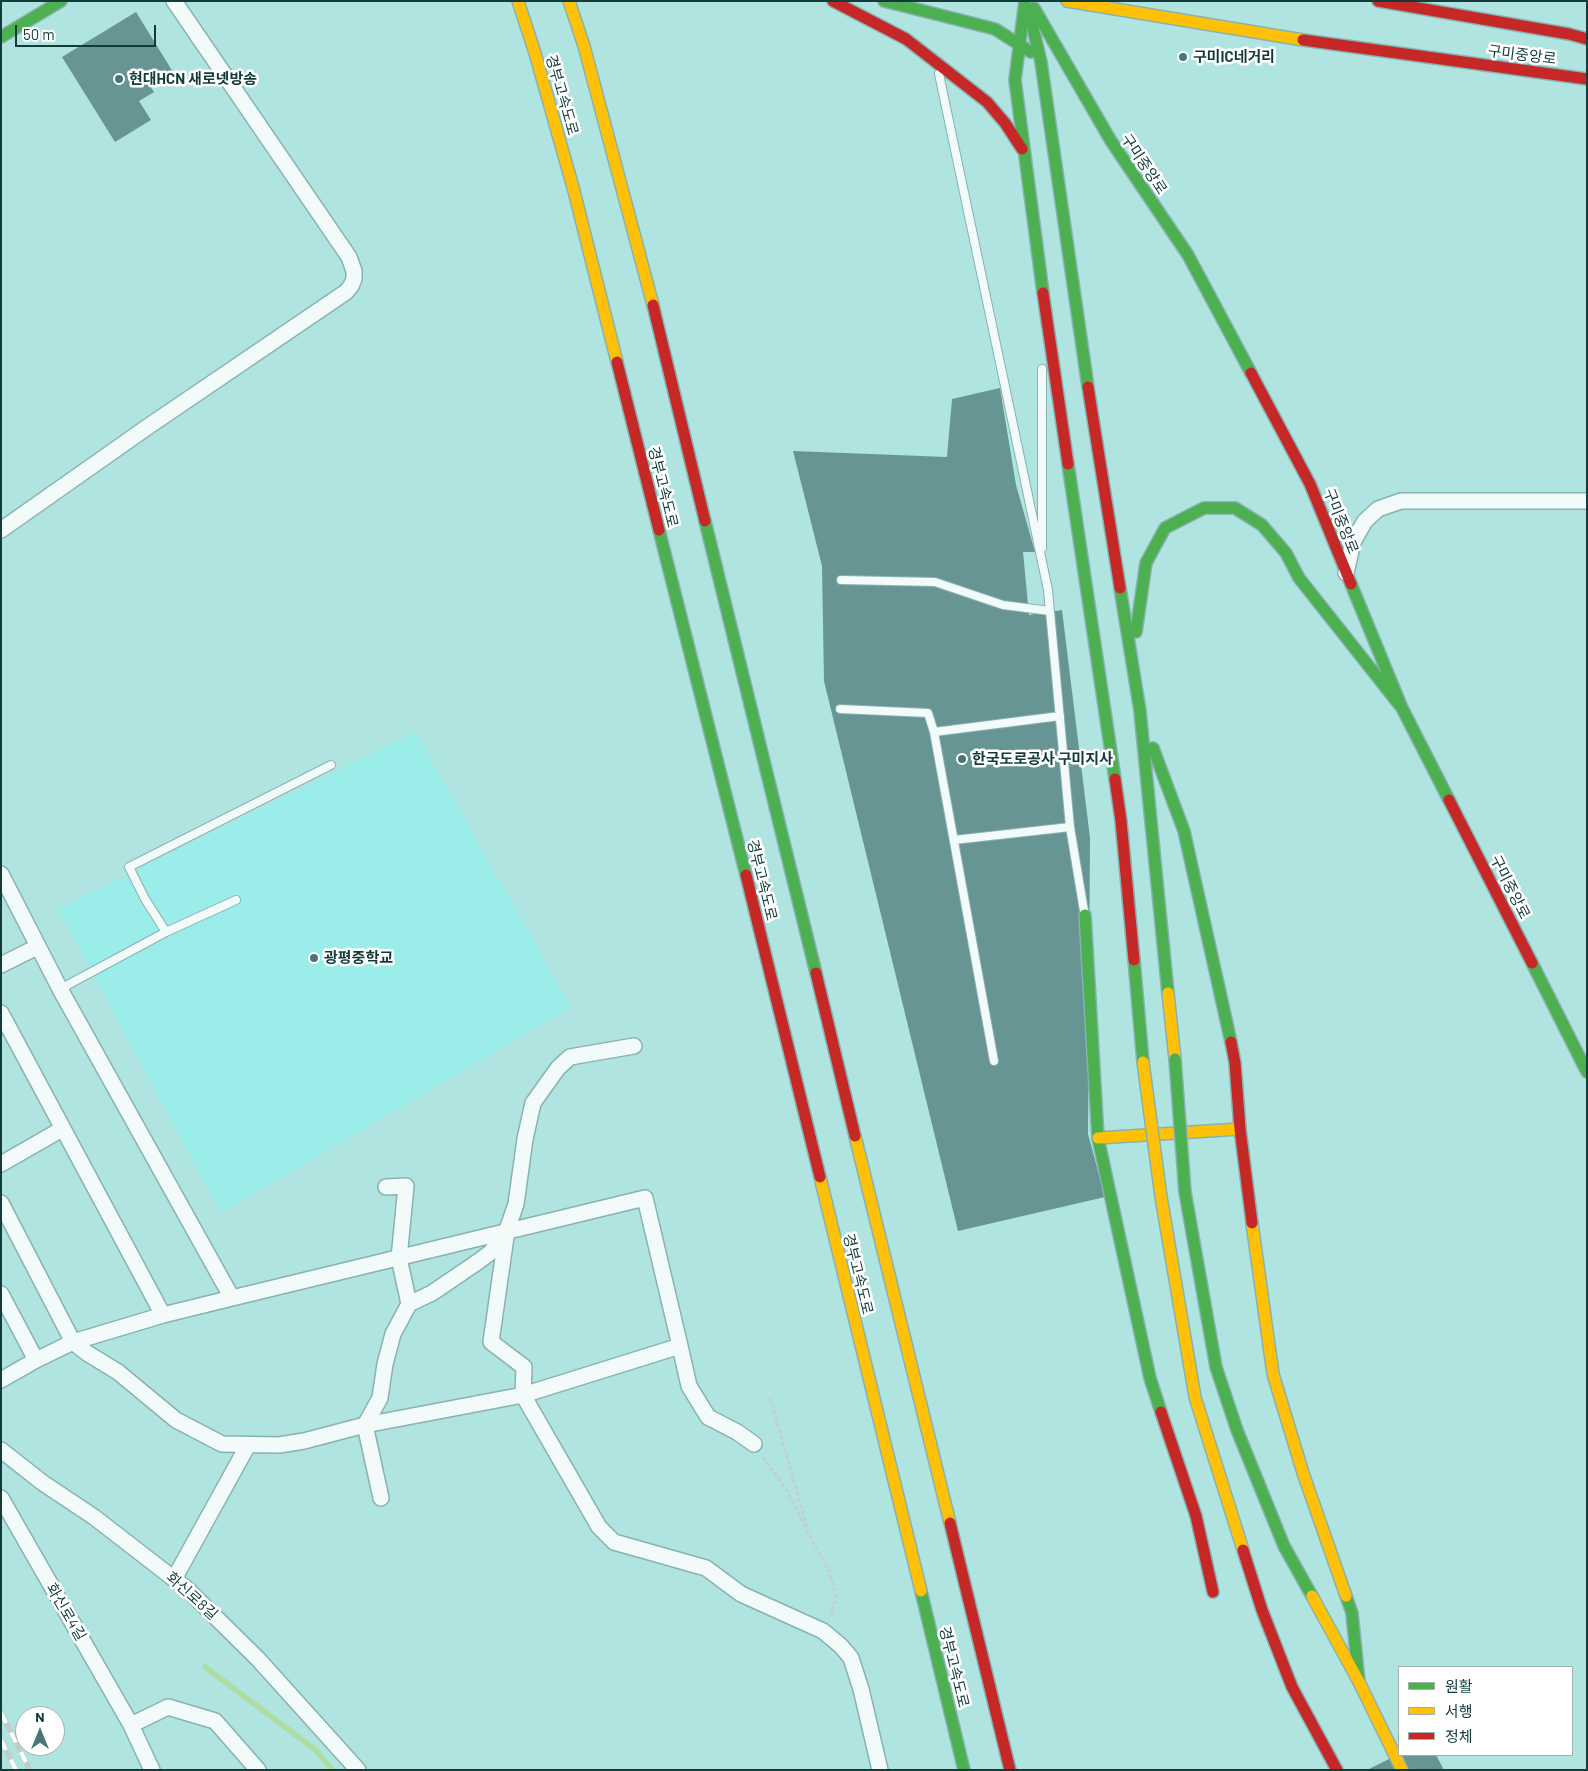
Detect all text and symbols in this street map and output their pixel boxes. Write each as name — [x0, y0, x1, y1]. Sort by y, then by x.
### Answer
scale bar — [18, 15, 159, 47]
text: 50 m — [23, 25, 55, 43]
street label: 구미중앙로 — [1487, 42, 1557, 68]
place label: 구미IC네거리 — [1193, 48, 1275, 66]
marker: 구미IC네거리 — [1177, 51, 1189, 63]
street label: 경부고속도로 — [542, 53, 582, 137]
place label: 현대HCN 새로넷방송 — [129, 70, 257, 88]
marker: 현대HCN 새로넷방송 — [113, 73, 125, 85]
street label: 구미중앙로 — [1117, 130, 1171, 198]
street label: 경부고속도로 — [644, 445, 682, 529]
street label: 구미중앙로 — [1320, 486, 1362, 556]
place label: 한국도로공사 구미지사 — [972, 750, 1113, 768]
marker: 한국도로공사 구미지사 — [956, 753, 968, 765]
street label: 경부고속도로 — [743, 838, 781, 922]
street label: 구미중앙로 — [1486, 852, 1534, 922]
place label: 광평중학교 — [324, 949, 393, 967]
marker: 광평중학교 — [308, 952, 320, 964]
street label: 경부고속도로 — [839, 1232, 877, 1316]
street label: 화신로8길 — [163, 1568, 221, 1624]
street label: 화신로4길 — [42, 1580, 90, 1644]
street label: 경부고속도로 — [935, 1625, 973, 1709]
legend — [1398, 1666, 1573, 1756]
text: 원활 — [1445, 1677, 1473, 1695]
text: 서행 — [1445, 1702, 1473, 1720]
north arrow — [15, 1706, 65, 1756]
text: N — [35, 1708, 45, 1725]
text: 정체 — [1445, 1727, 1473, 1745]

